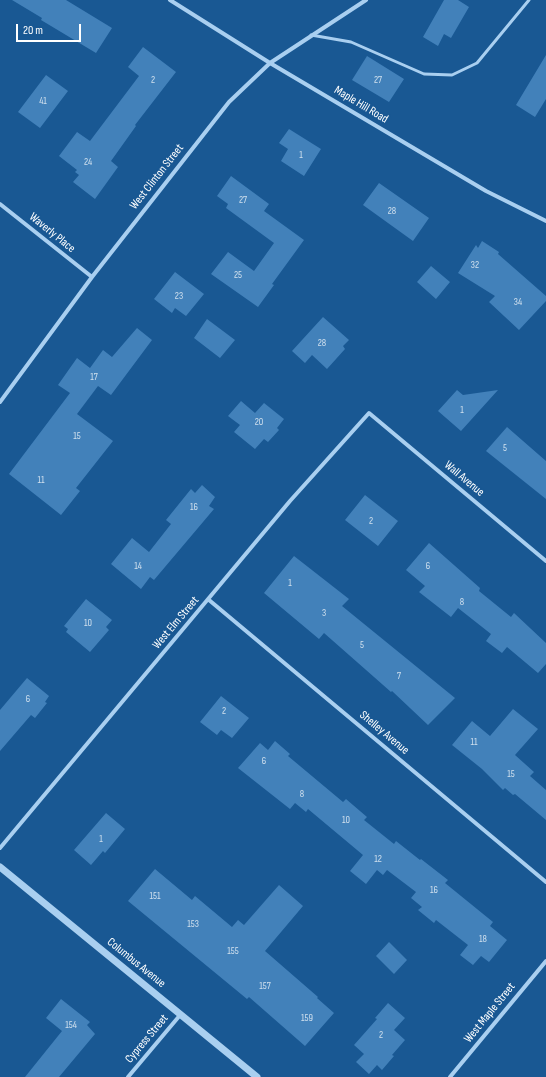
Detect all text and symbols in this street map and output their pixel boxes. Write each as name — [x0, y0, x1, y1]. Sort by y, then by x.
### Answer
scale bar — [18, 16, 83, 42]
text: 20 m — [23, 23, 43, 38]
house number: 2 — [151, 74, 155, 86]
house number: 27 — [374, 74, 382, 86]
street label: Maple Hill Road — [331, 83, 391, 127]
house number: 41 — [39, 95, 47, 107]
street label: West Clinton Street — [127, 141, 187, 213]
house number: 1 — [299, 149, 303, 161]
house number: 24 — [84, 156, 92, 168]
house number: 27 — [239, 194, 247, 206]
house number: 28 — [388, 205, 396, 217]
street label: Waverly Place — [26, 210, 78, 256]
house number: 32 — [471, 259, 479, 271]
house number: 25 — [234, 269, 242, 281]
house number: 23 — [175, 290, 183, 302]
house number: 34 — [514, 296, 522, 308]
house number: 28 — [318, 337, 326, 349]
house number: 17 — [90, 371, 98, 383]
house number: 1 — [460, 404, 464, 416]
house number: 20 — [255, 416, 263, 428]
house number: 15 — [73, 430, 81, 442]
house number: 5 — [503, 442, 507, 454]
street label: Wall Avenue — [441, 458, 487, 500]
house number: 11 — [38, 474, 44, 486]
house number: 16 — [190, 501, 198, 513]
house number: 2 — [369, 515, 373, 527]
house number: 14 — [134, 560, 142, 572]
house number: 6 — [426, 560, 430, 572]
house number: 1 — [288, 577, 292, 589]
street label: West Elm Street — [150, 594, 202, 652]
house number: 8 — [460, 596, 464, 608]
house number: 3 — [322, 607, 326, 619]
house number: 10 — [84, 617, 92, 629]
house number: 5 — [360, 639, 364, 651]
house number: 7 — [397, 670, 401, 682]
house number: 6 — [26, 693, 30, 705]
house number: 2 — [222, 705, 226, 717]
street label: Shelley Avenue — [356, 708, 412, 758]
house number: 11 — [471, 736, 477, 748]
house number: 6 — [262, 755, 266, 767]
house number: 15 — [507, 768, 515, 780]
house number: 8 — [300, 788, 304, 800]
house number: 10 — [342, 814, 350, 826]
house number: 1 — [99, 833, 103, 845]
house number: 12 — [374, 853, 382, 865]
house number: 16 — [430, 884, 438, 896]
house number: 151 — [149, 890, 161, 902]
house number: 153 — [187, 918, 199, 930]
house number: 18 — [479, 933, 487, 945]
street label: Columbus Avenue — [104, 935, 168, 991]
house number: 155 — [227, 945, 239, 957]
house number: 157 — [259, 980, 271, 992]
street label: West Maple Street — [461, 980, 519, 1046]
street label: Cypress Street — [122, 1012, 172, 1066]
house number: 159 — [301, 1012, 313, 1024]
house number: 154 — [65, 1019, 77, 1031]
house number: 2 — [379, 1029, 383, 1041]

